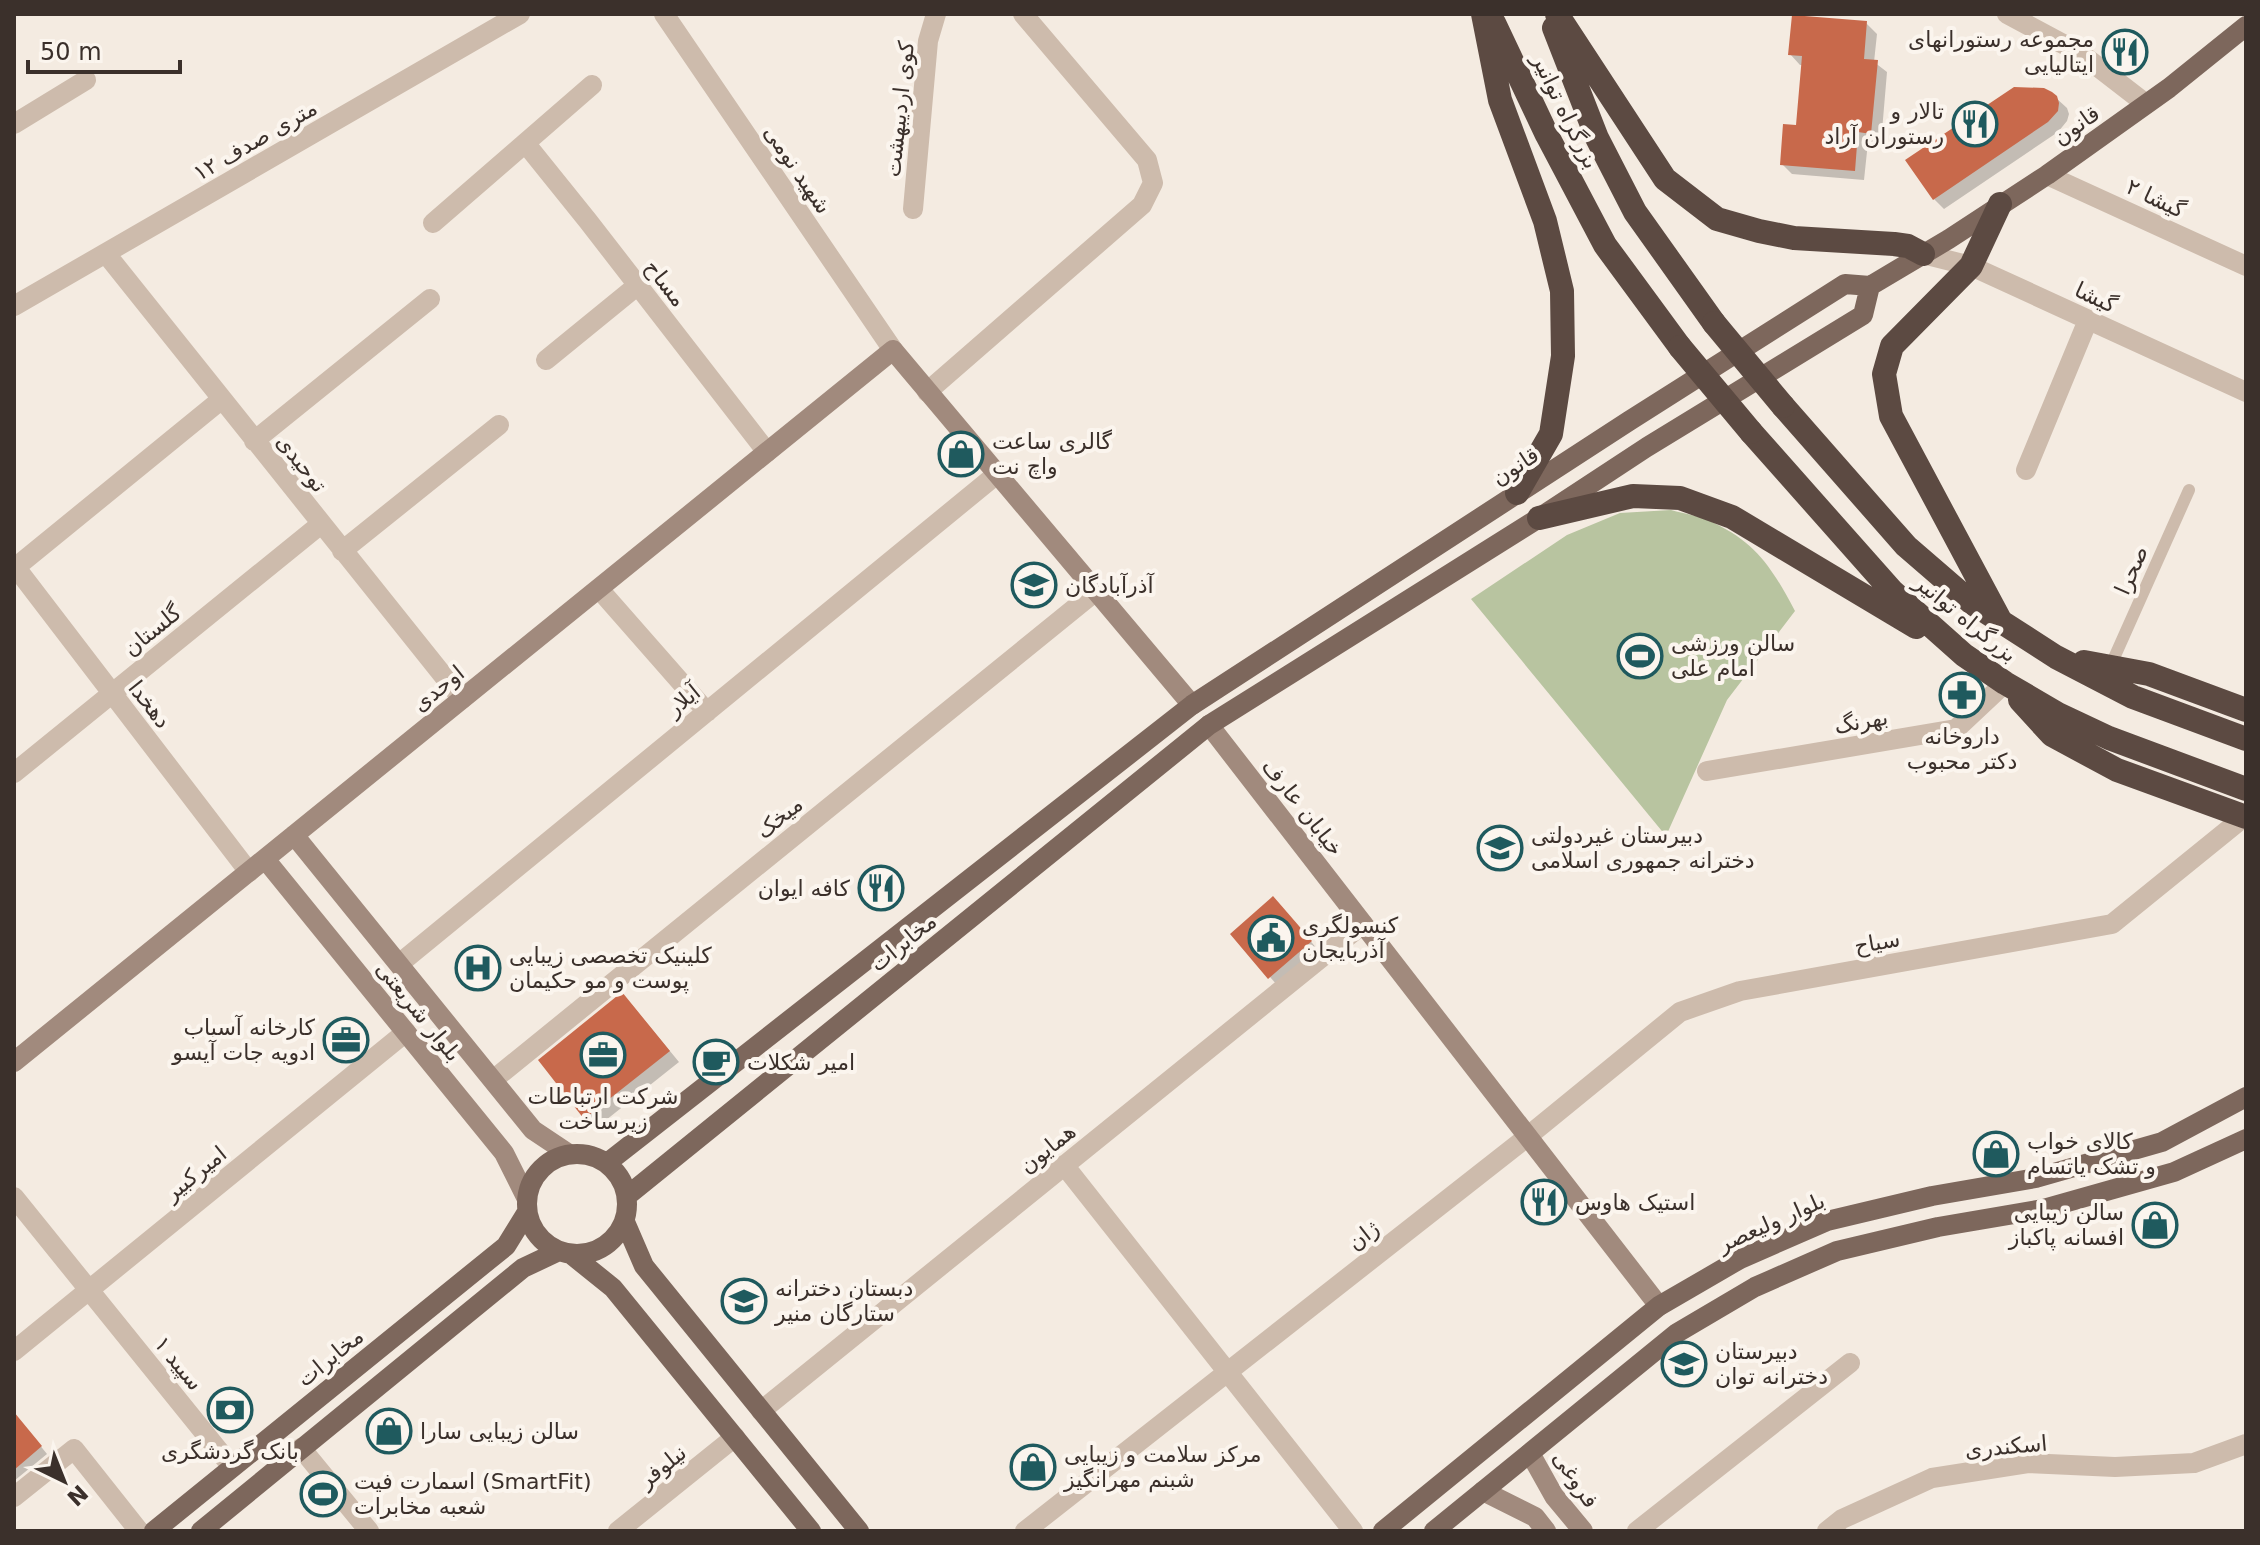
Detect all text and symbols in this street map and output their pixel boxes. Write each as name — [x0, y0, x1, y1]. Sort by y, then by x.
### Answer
scale bar — [28, 24, 180, 74]
place label: مجموعه رستورانهای ایتالیایی — [1908, 27, 2094, 77]
restaurant icon: مجموعه رستورانهای ایتالیایی — [2101, 28, 2149, 76]
text: 50 m — [40, 38, 102, 66]
street label: کوی اردیبهشت — [880, 39, 919, 178]
street label: بزرگراه توانیر — [1527, 49, 1604, 173]
street label: ۱۲ متری صدف — [189, 95, 321, 186]
place label: تالار و رستوران آراد — [1824, 99, 1944, 149]
restaurant icon: تالار و رستوران آراد — [1951, 100, 1999, 148]
street label: قانون — [2048, 101, 2104, 150]
street label: شهید نومی — [759, 120, 836, 218]
street label: گیشا ۲ — [2122, 174, 2190, 223]
street label: مساح — [640, 255, 692, 312]
street label: گیشا — [2071, 277, 2121, 318]
street label: توحیدی — [271, 429, 332, 497]
place label: گالری ساعت واچ نت — [992, 429, 1113, 479]
shop icon: گالری ساعت واچ نت — [937, 430, 985, 478]
street label: قانون — [1487, 442, 1543, 491]
street label: صحرا — [2110, 542, 2153, 599]
school or university icon: آذرآبادگان — [1010, 561, 1058, 609]
street label: بزرگراه توانیر — [1909, 569, 2022, 667]
place label: آذرآبادگان — [1065, 572, 1154, 598]
street label: گلستان — [118, 599, 187, 661]
place label: سالن ورزشی امام علی — [1671, 631, 1795, 681]
sports icon: سالن ورزشی امام علی — [1616, 632, 1664, 680]
street label: اوحدی — [407, 660, 469, 717]
pharmacy icon: داروخانه دکتر محبوب — [1938, 671, 1986, 719]
street label: دهخدا — [123, 676, 176, 733]
street label: آیلار — [660, 678, 706, 722]
street label: بهرنگ — [1832, 704, 1890, 739]
place label: داروخانه دکتر محبوب — [1907, 724, 2017, 774]
street label: خیابان عارف — [1257, 754, 1348, 861]
street label: میخک — [751, 791, 808, 844]
place label: دبیرستان غیردولتی دخترانه جمهوری اسلامی — [1531, 823, 1755, 873]
school or university icon: دبیرستان غیردولتی دخترانه جمهوری اسلامی — [1476, 824, 1524, 872]
restaurant icon: کافه ایوان — [857, 864, 905, 912]
place label: کافه ایوان — [758, 876, 851, 901]
street label: مخابرات — [865, 908, 941, 977]
place label: کنسولگری آذربایجان — [1302, 913, 1399, 963]
public building icon: کنسولگری آذربایجان — [1247, 914, 1295, 962]
street label: سیاح — [1852, 926, 1902, 959]
place label: کلینیک تخصصی زیبایی پوست و مو حکیمان — [509, 943, 712, 994]
hospital icon: کلینیک تخصصی زیبایی پوست و مو حکیمان — [454, 944, 502, 992]
street label: بلوار شریعتى — [371, 957, 466, 1066]
place label: کارخانه آسیاب ادویه جات آیسو — [171, 1014, 316, 1065]
office icon: کارخانه آسیاب ادویه جات آیسو — [322, 1016, 370, 1064]
office icon: شرکت ارتباطات زیرساخت — [579, 1031, 627, 1079]
cafe icon: امیر شکلات — [692, 1038, 740, 1086]
place label: امیر شکلات — [747, 1050, 855, 1075]
place label: شرکت ارتباطات زیرساخت — [528, 1084, 678, 1134]
street label: همایون — [1014, 1118, 1080, 1178]
place label: کالای خواب و تشک یاتسام — [2027, 1129, 2156, 1179]
shop icon: کالای خواب و تشک یاتسام — [1972, 1130, 2020, 1178]
street label: امیرکبیر — [158, 1141, 231, 1207]
restaurant icon: استیک هاوس — [1520, 1178, 1568, 1226]
street label: بلوار ولیعصر — [1713, 1188, 1828, 1258]
place label: استیک هاوس — [1575, 1190, 1695, 1216]
place label: سالن زیبایی افسانه پاکباز — [2008, 1200, 2124, 1251]
shop icon: سالن زیبایی افسانه پاکباز — [2131, 1201, 2179, 1249]
street label: ژان — [1343, 1215, 1384, 1255]
place label: دبستان دخترانه ستارگان منیر — [774, 1276, 913, 1326]
school or university icon: دبستان دخترانه ستارگان منیر — [720, 1277, 768, 1325]
street label: مخابرات — [292, 1323, 368, 1392]
street label: سپید ۱ — [149, 1331, 208, 1396]
place label: دبیرستان دخترانه توان — [1715, 1339, 1828, 1389]
school or university icon: دبیرستان دخترانه توان — [1660, 1340, 1708, 1388]
bank icon: بانک گردشگری — [206, 1386, 254, 1434]
shop icon: سالن زیبایی سارا — [365, 1407, 413, 1455]
place label: سالن زیبایی سارا — [420, 1419, 579, 1444]
street label: اسکندری — [1964, 1430, 2048, 1463]
place label: بانک گردشگری — [161, 1439, 299, 1464]
street label: نیلوفر — [633, 1440, 691, 1494]
north arrow — [24, 1441, 104, 1521]
place label: مرکز سلامت و زیبایی شبنم مهرانگیز — [1063, 1442, 1262, 1493]
shop icon: مرکز سلامت و زیبایی شبنم مهرانگیز — [1009, 1443, 1057, 1491]
street label: فروغى — [1548, 1446, 1604, 1512]
place label: اسمارت فیت (SmartFit) شعبه مخابرات — [354, 1469, 592, 1519]
sports icon: اسمارت فیت (SmartFit) شعبه مخابرات — [299, 1470, 347, 1518]
text: N — [62, 1480, 93, 1511]

